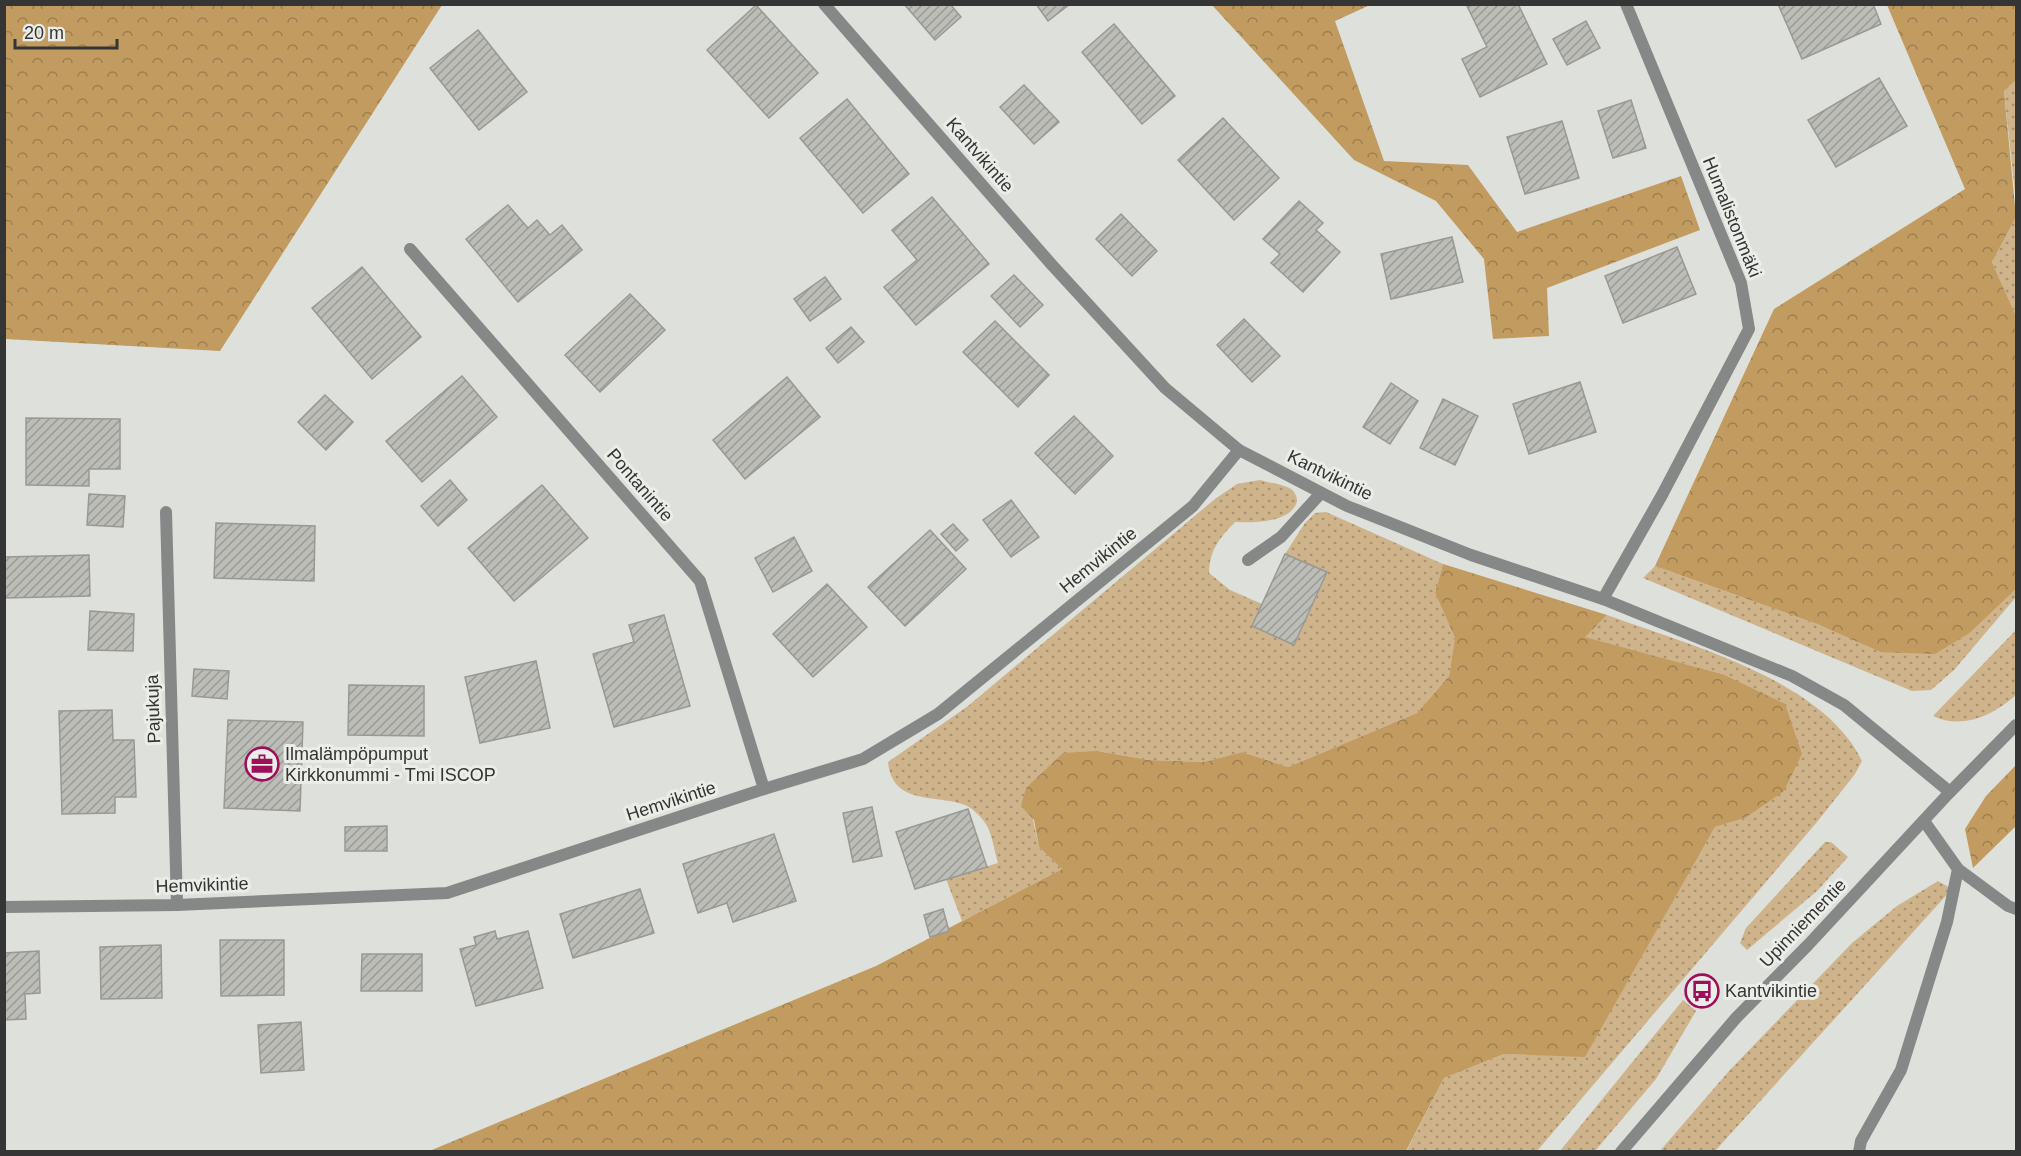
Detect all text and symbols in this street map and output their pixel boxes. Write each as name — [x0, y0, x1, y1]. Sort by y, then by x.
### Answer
scale bar — [15, 12, 117, 50]
text: 20 m — [24, 23, 64, 43]
street label: Kantvikintie — [942, 114, 1018, 196]
street label: Humalistonmäki — [1699, 154, 1765, 280]
street label: Pontanintie — [603, 444, 677, 526]
street label: Kantvikintie — [1284, 446, 1376, 504]
street label: Hemvikintie — [1056, 523, 1140, 597]
street label: Pajukuja — [142, 673, 164, 744]
place label: Ilmalämpöpumput Kirkkonummi - Tmi ISCOP — [285, 744, 496, 785]
office icon: Ilmalämpöpumput Kirkkonummi - Tmi ISCOP — [244, 746, 280, 782]
street label: Hemvikintie — [624, 777, 718, 825]
street label: Hemvikintie — [155, 873, 249, 897]
street label: Upinniementie — [1756, 875, 1850, 971]
bus stop icon: Kantvikintie — [1684, 973, 1720, 1009]
place label: Kantvikintie — [1725, 981, 1817, 1001]

